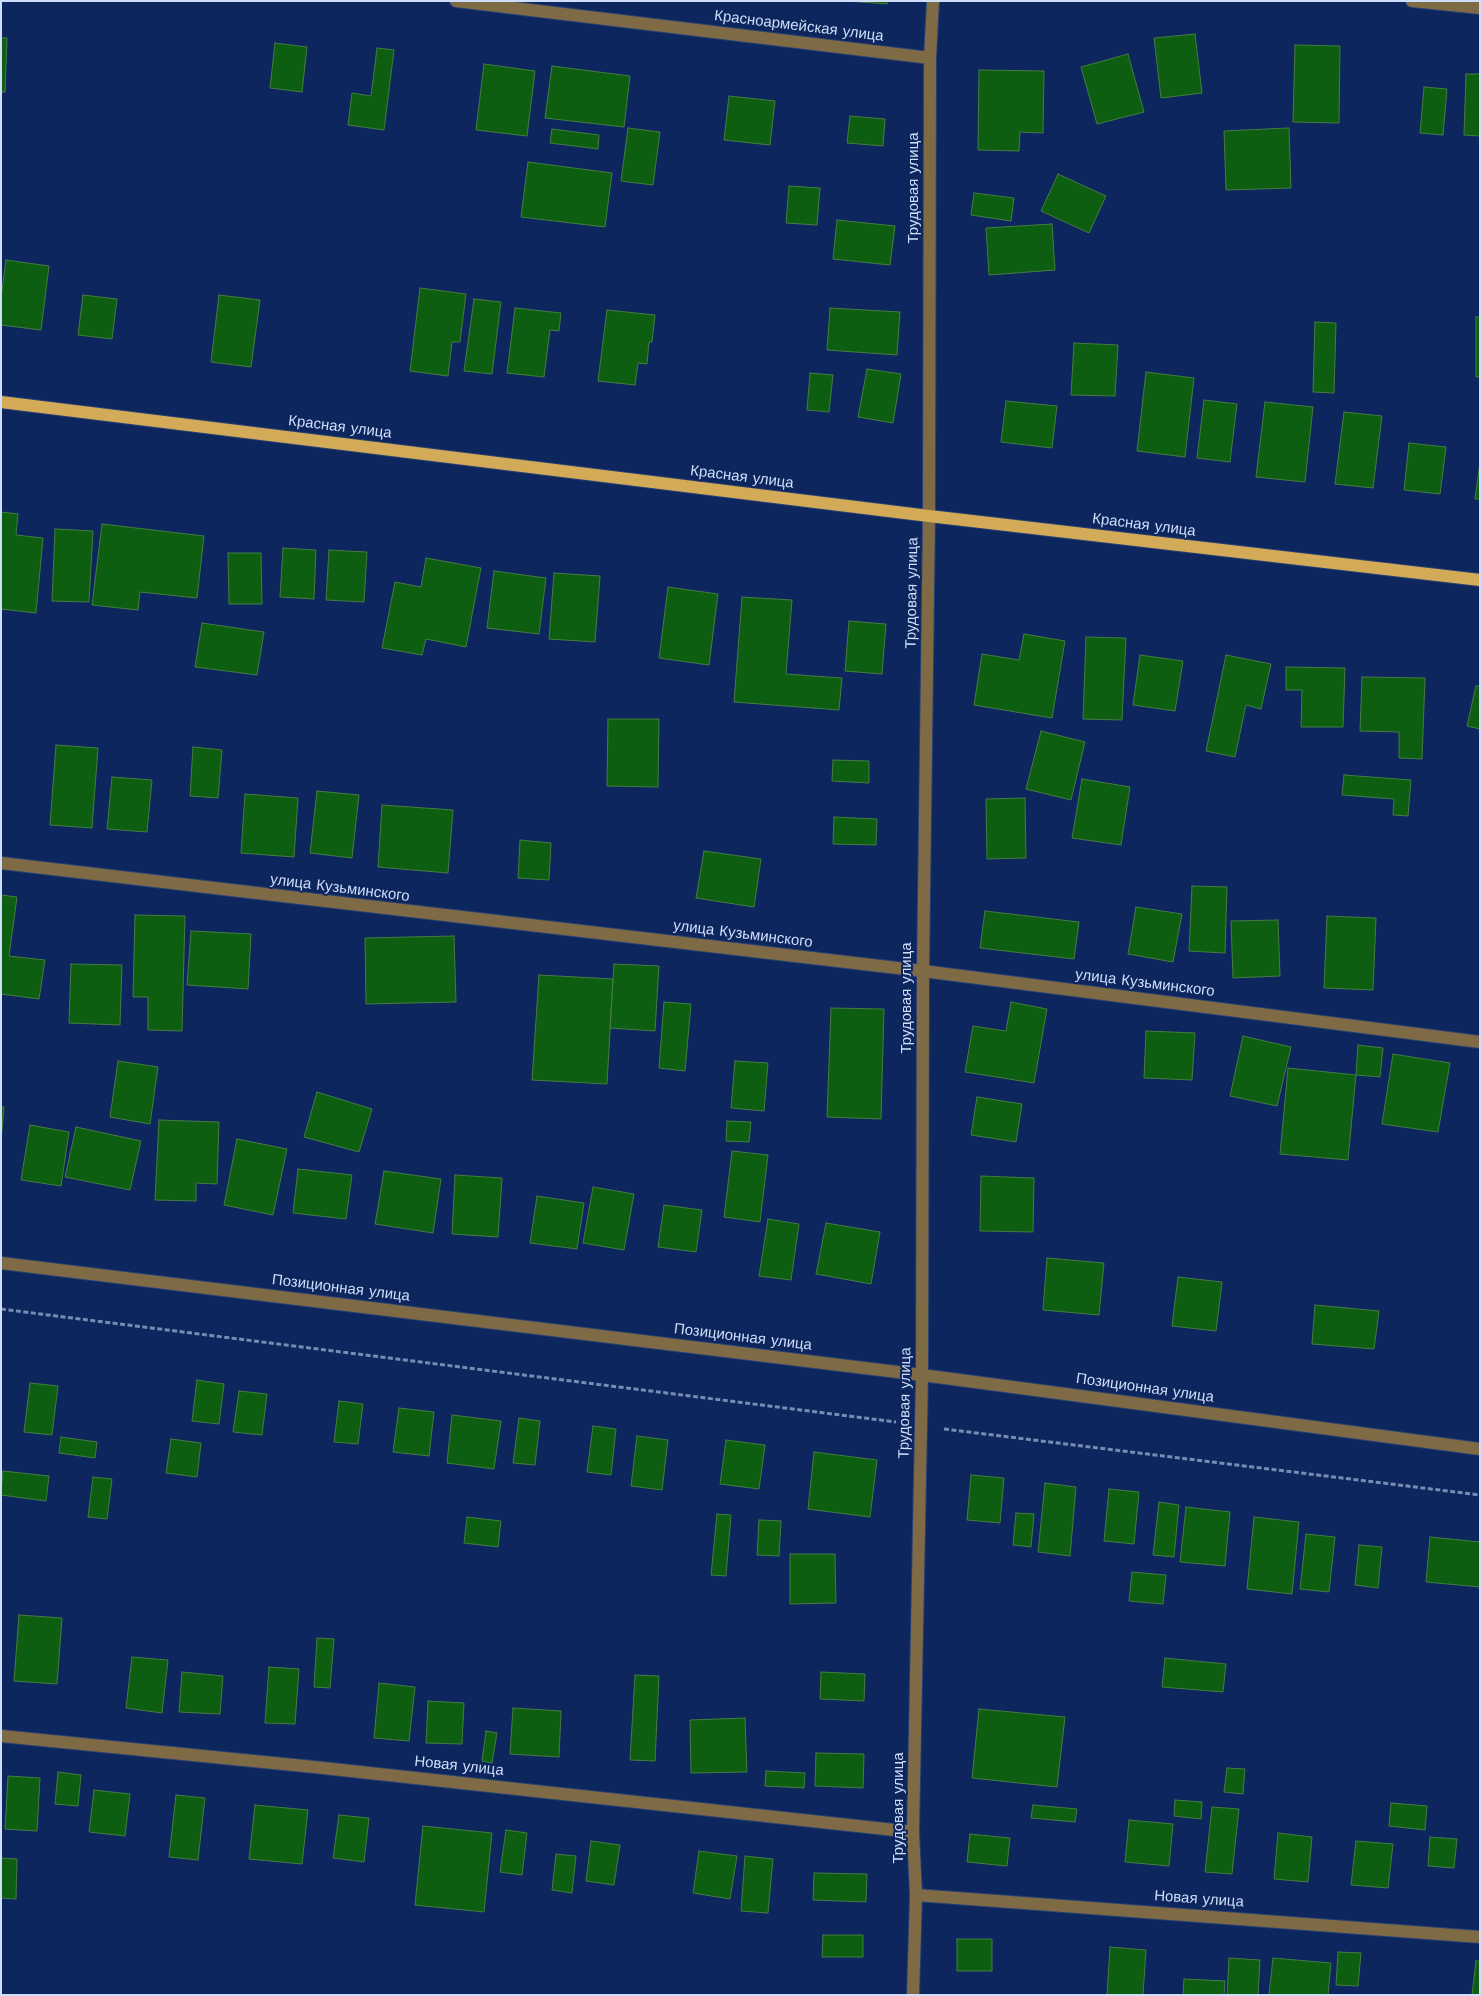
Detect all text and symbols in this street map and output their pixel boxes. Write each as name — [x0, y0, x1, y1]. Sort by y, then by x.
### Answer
street label: Красноармейская улица — [713, 7, 885, 45]
street label: Трудовая улица — [905, 132, 923, 244]
street label: Красная улица — [287, 412, 393, 442]
street label: Красная улица — [689, 462, 795, 492]
street label: Красная улица — [1091, 510, 1197, 540]
street label: Трудовая улица — [902, 537, 922, 649]
street label: улица Кузьминского — [269, 871, 411, 905]
street label: улица Кузьминского — [672, 917, 814, 951]
street label: Трудовая улица — [898, 942, 916, 1054]
street label: улица Кузьминского — [1074, 966, 1216, 1000]
street label: Позиционная улица — [271, 1271, 411, 1305]
street label: Позиционная улица — [673, 1320, 813, 1354]
street label: Трудовая улица — [895, 1347, 915, 1459]
street label: Позиционная улица — [1075, 1369, 1215, 1407]
street label: Новая улица — [413, 1752, 505, 1780]
street label: Трудовая улица — [890, 1752, 908, 1864]
street label: Новая улица — [1154, 1887, 1244, 1911]

